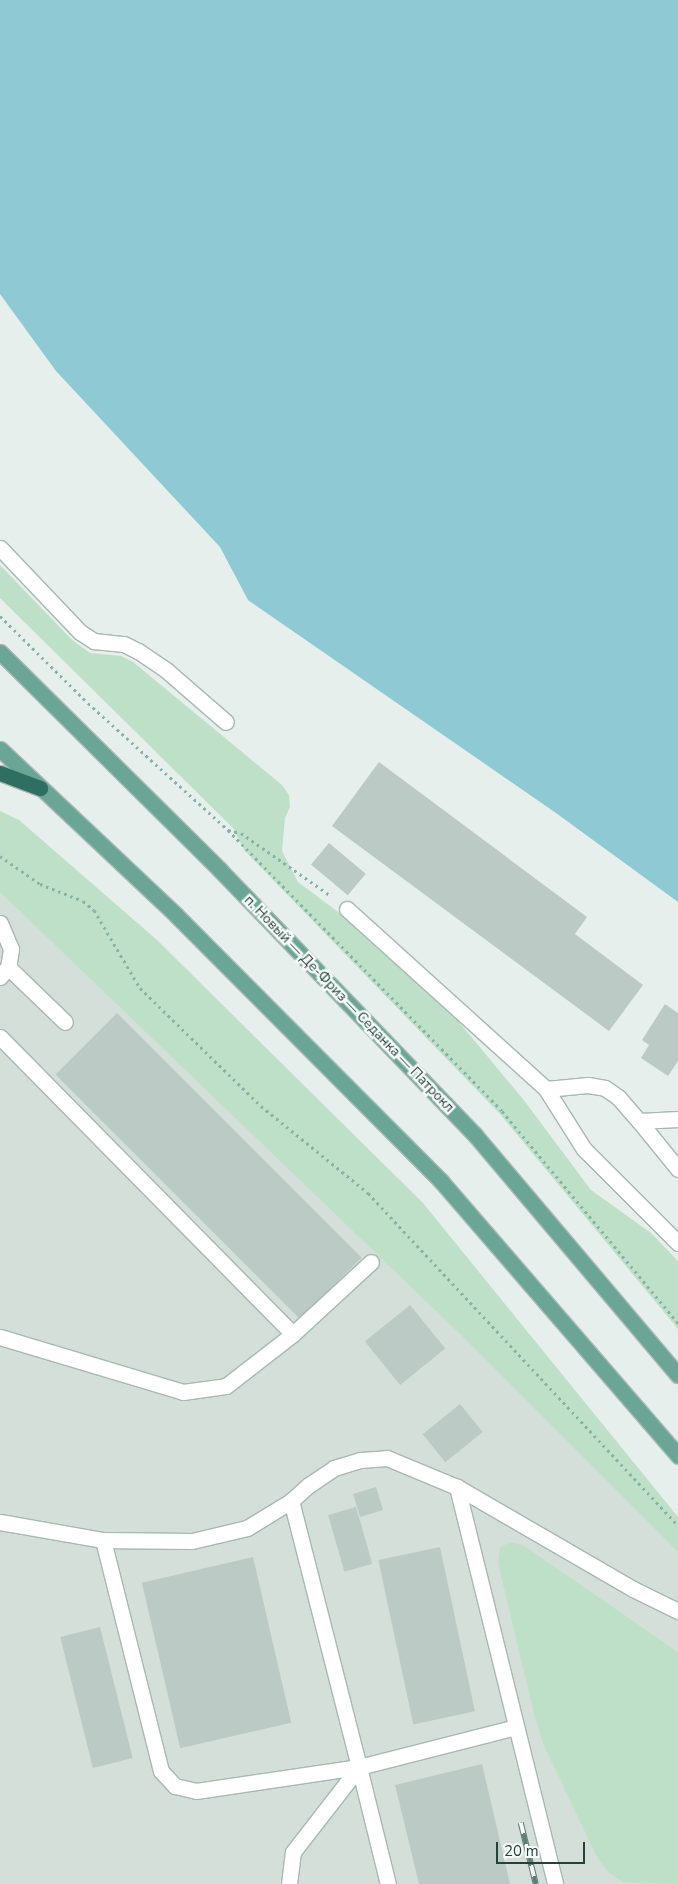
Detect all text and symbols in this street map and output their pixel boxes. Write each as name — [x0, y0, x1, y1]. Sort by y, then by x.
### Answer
street label: п. Новый — Де-Фриз — Седанка — Патрокл — [241, 892, 457, 1116]
scale bar — [498, 1832, 587, 1864]
text: 20 m — [504, 1841, 539, 1861]

